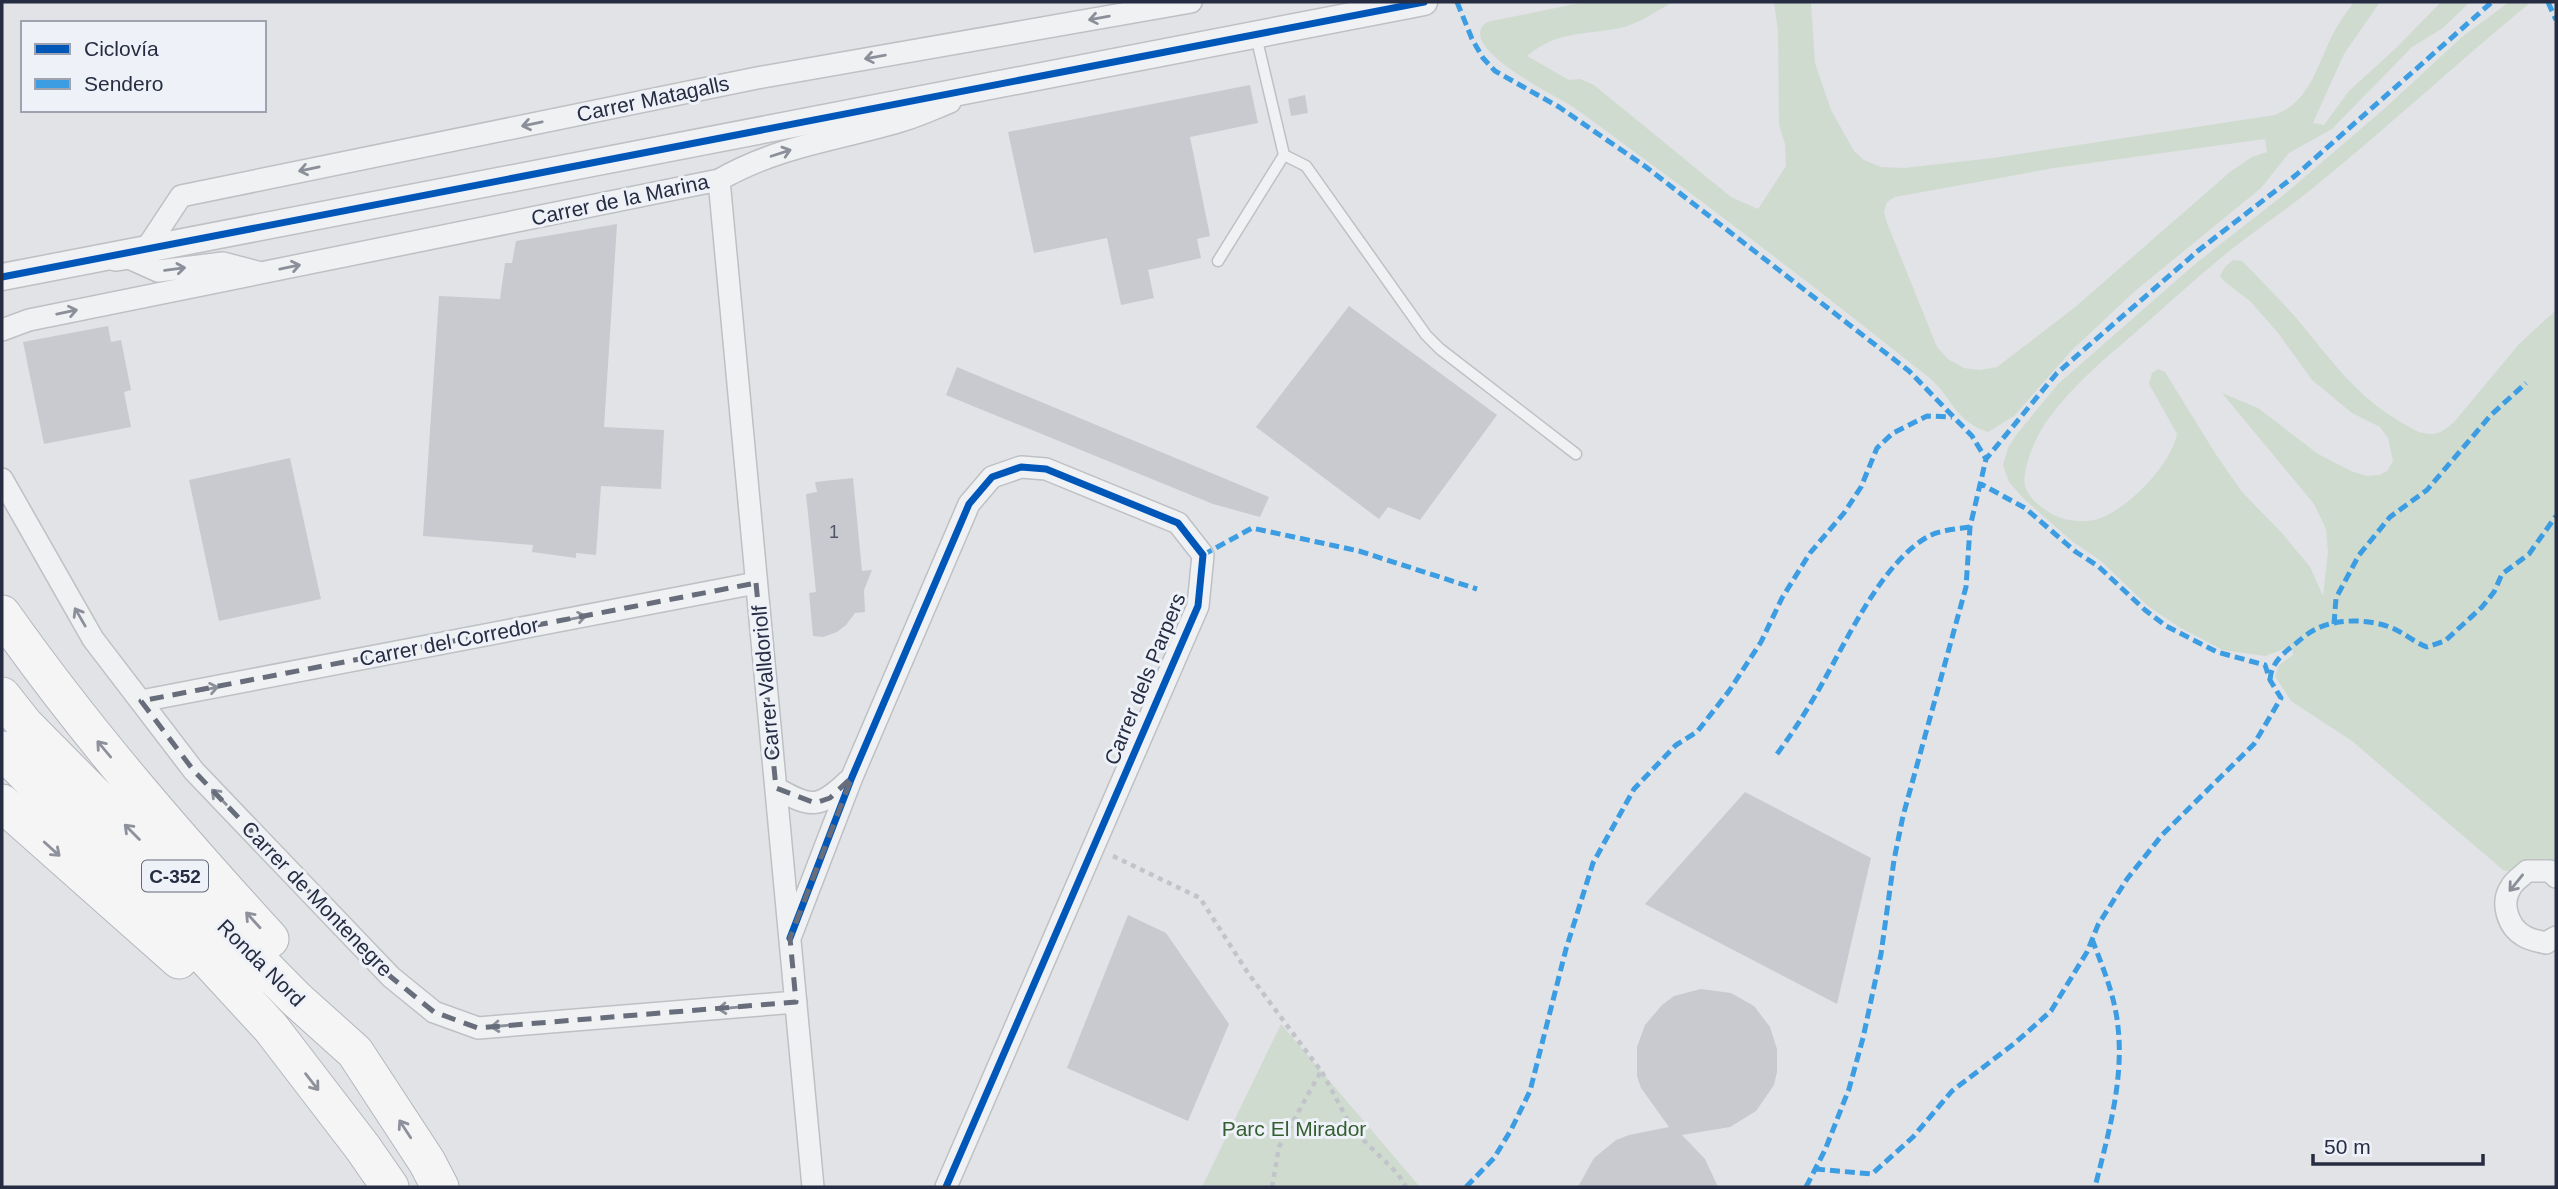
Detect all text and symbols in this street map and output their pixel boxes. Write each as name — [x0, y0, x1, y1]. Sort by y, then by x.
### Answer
one-way arrow — [1088, 12, 1111, 25]
legend — [21, 21, 266, 112]
text: Ciclovía — [84, 37, 159, 60]
one-way arrow — [864, 51, 887, 64]
street label: Carrer Matagalls — [575, 71, 731, 126]
text: Sendero — [84, 72, 163, 95]
one-way arrow — [521, 117, 544, 131]
one-way arrow — [770, 145, 792, 158]
one-way arrow — [298, 163, 321, 177]
street label: Carrer de la Marina — [529, 169, 711, 230]
one-way arrow — [278, 259, 301, 273]
one-way arrow — [163, 262, 186, 275]
one-way arrow — [55, 305, 78, 319]
house number: 1 — [829, 522, 839, 542]
street label: Carrer dels Parpers — [1100, 590, 1190, 768]
street label: Carrer Valldoriolf — [747, 604, 784, 762]
one-way arrow — [73, 607, 86, 628]
one-way arrow — [564, 611, 587, 624]
street label: Carrer del Corredor — [357, 613, 540, 670]
one-way arrow — [196, 681, 219, 695]
one-way arrow — [96, 740, 112, 758]
one-way arrow — [211, 789, 228, 806]
street label: Carrer de Montenegre — [237, 816, 397, 981]
one-way arrow — [123, 824, 140, 841]
one-way arrow — [43, 841, 61, 857]
road number: C-352 — [142, 860, 208, 891]
one-way arrow — [2509, 874, 2524, 892]
one-way arrow — [245, 912, 262, 929]
street label: Ronda Nord — [213, 914, 310, 1011]
one-way arrow — [717, 1002, 740, 1015]
one-way arrow — [490, 1020, 513, 1033]
one-way arrow — [305, 1072, 320, 1091]
park label: Parc El Mirador — [1222, 1117, 1366, 1140]
one-way arrow — [398, 1119, 412, 1139]
scale bar — [2313, 1122, 2483, 1166]
text: 50 m — [2324, 1135, 2371, 1158]

